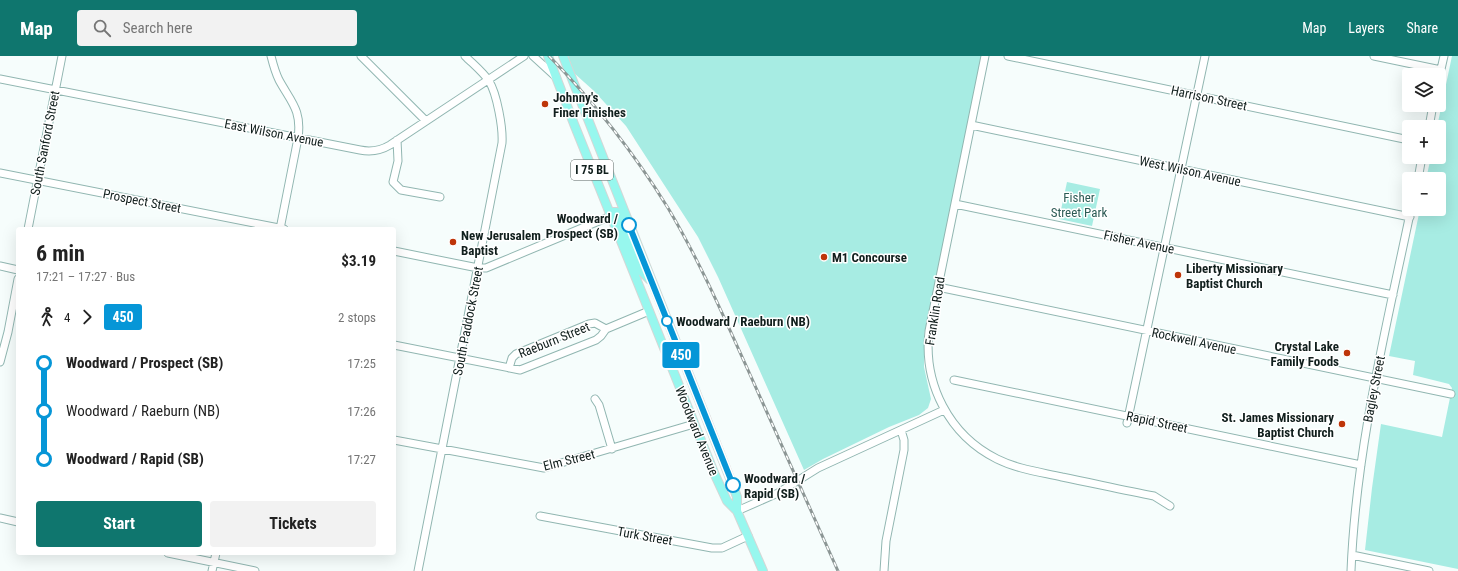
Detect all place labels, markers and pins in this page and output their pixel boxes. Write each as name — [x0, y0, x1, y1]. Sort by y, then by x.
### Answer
place label: Johnny's Finer Finishes — [553, 90, 626, 120]
marker: Johnny's Finer Finishes — [540, 99, 550, 109]
place label: Woodward / Prospect (SB) — [546, 211, 619, 241]
marker: Woodward / Prospect (SB) — [621, 217, 637, 233]
place label: New Jerusalem Baptist — [461, 228, 541, 258]
marker: New Jerusalem Baptist — [448, 237, 458, 247]
place label: M1 Concourse — [832, 250, 907, 265]
marker: M1 Concourse — [819, 252, 829, 262]
place label: Liberty Missionary Baptist Church — [1186, 261, 1283, 291]
marker: Liberty Missionary Baptist Church — [1173, 270, 1183, 280]
place label: Woodward / Raeburn (NB) — [676, 314, 810, 329]
marker: Woodward / Raeburn (NB) — [661, 315, 673, 327]
place label: Crystal Lake Family Foods — [1271, 339, 1339, 369]
marker: Crystal Lake Family Foods — [1342, 348, 1352, 358]
place label: St. James Missionary Baptist Church — [1222, 410, 1334, 440]
marker: St. James Missionary Baptist Church — [1337, 419, 1347, 429]
place label: Woodward / Rapid (SB) — [744, 471, 806, 501]
marker: Woodward / Rapid (SB) — [725, 477, 741, 493]

